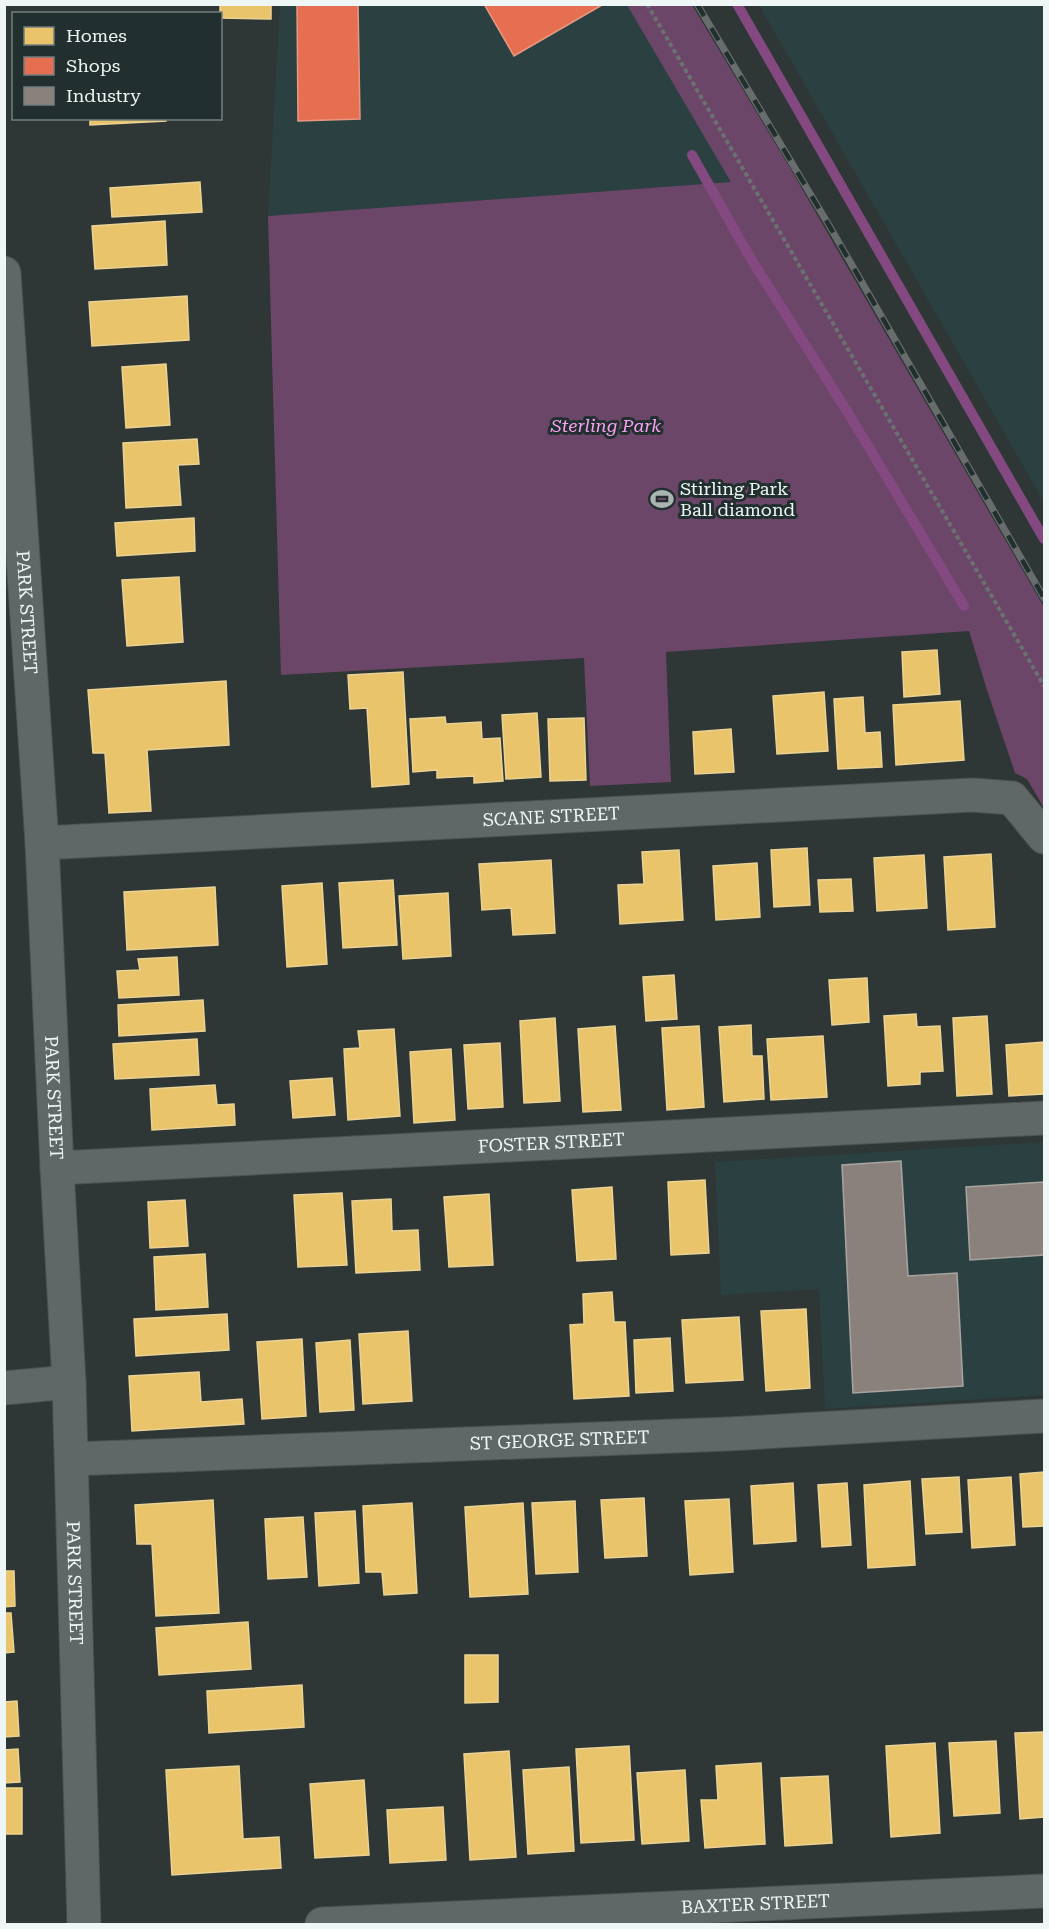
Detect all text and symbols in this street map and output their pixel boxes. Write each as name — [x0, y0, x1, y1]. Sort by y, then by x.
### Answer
legend — [12, 12, 222, 120]
text: Homes — [66, 25, 127, 46]
text: Shops — [66, 55, 120, 76]
text: Industry — [66, 85, 141, 106]
park label: Sterling Park — [550, 415, 661, 436]
place label: Stirling Park Ball diamond — [680, 478, 795, 520]
sports icon: Stirling Park Ball diamond — [649, 486, 675, 512]
street label: PARK STREET — [13, 550, 42, 675]
street label: SCANE STREET — [482, 802, 621, 830]
street label: PARK STREET — [41, 1035, 68, 1160]
street label: FOSTER STREET — [477, 1128, 625, 1157]
street label: ST GEORGE STREET — [469, 1426, 650, 1454]
street label: PARK STREET — [63, 1521, 87, 1645]
street label: BAXTER STREET — [681, 1890, 831, 1918]

